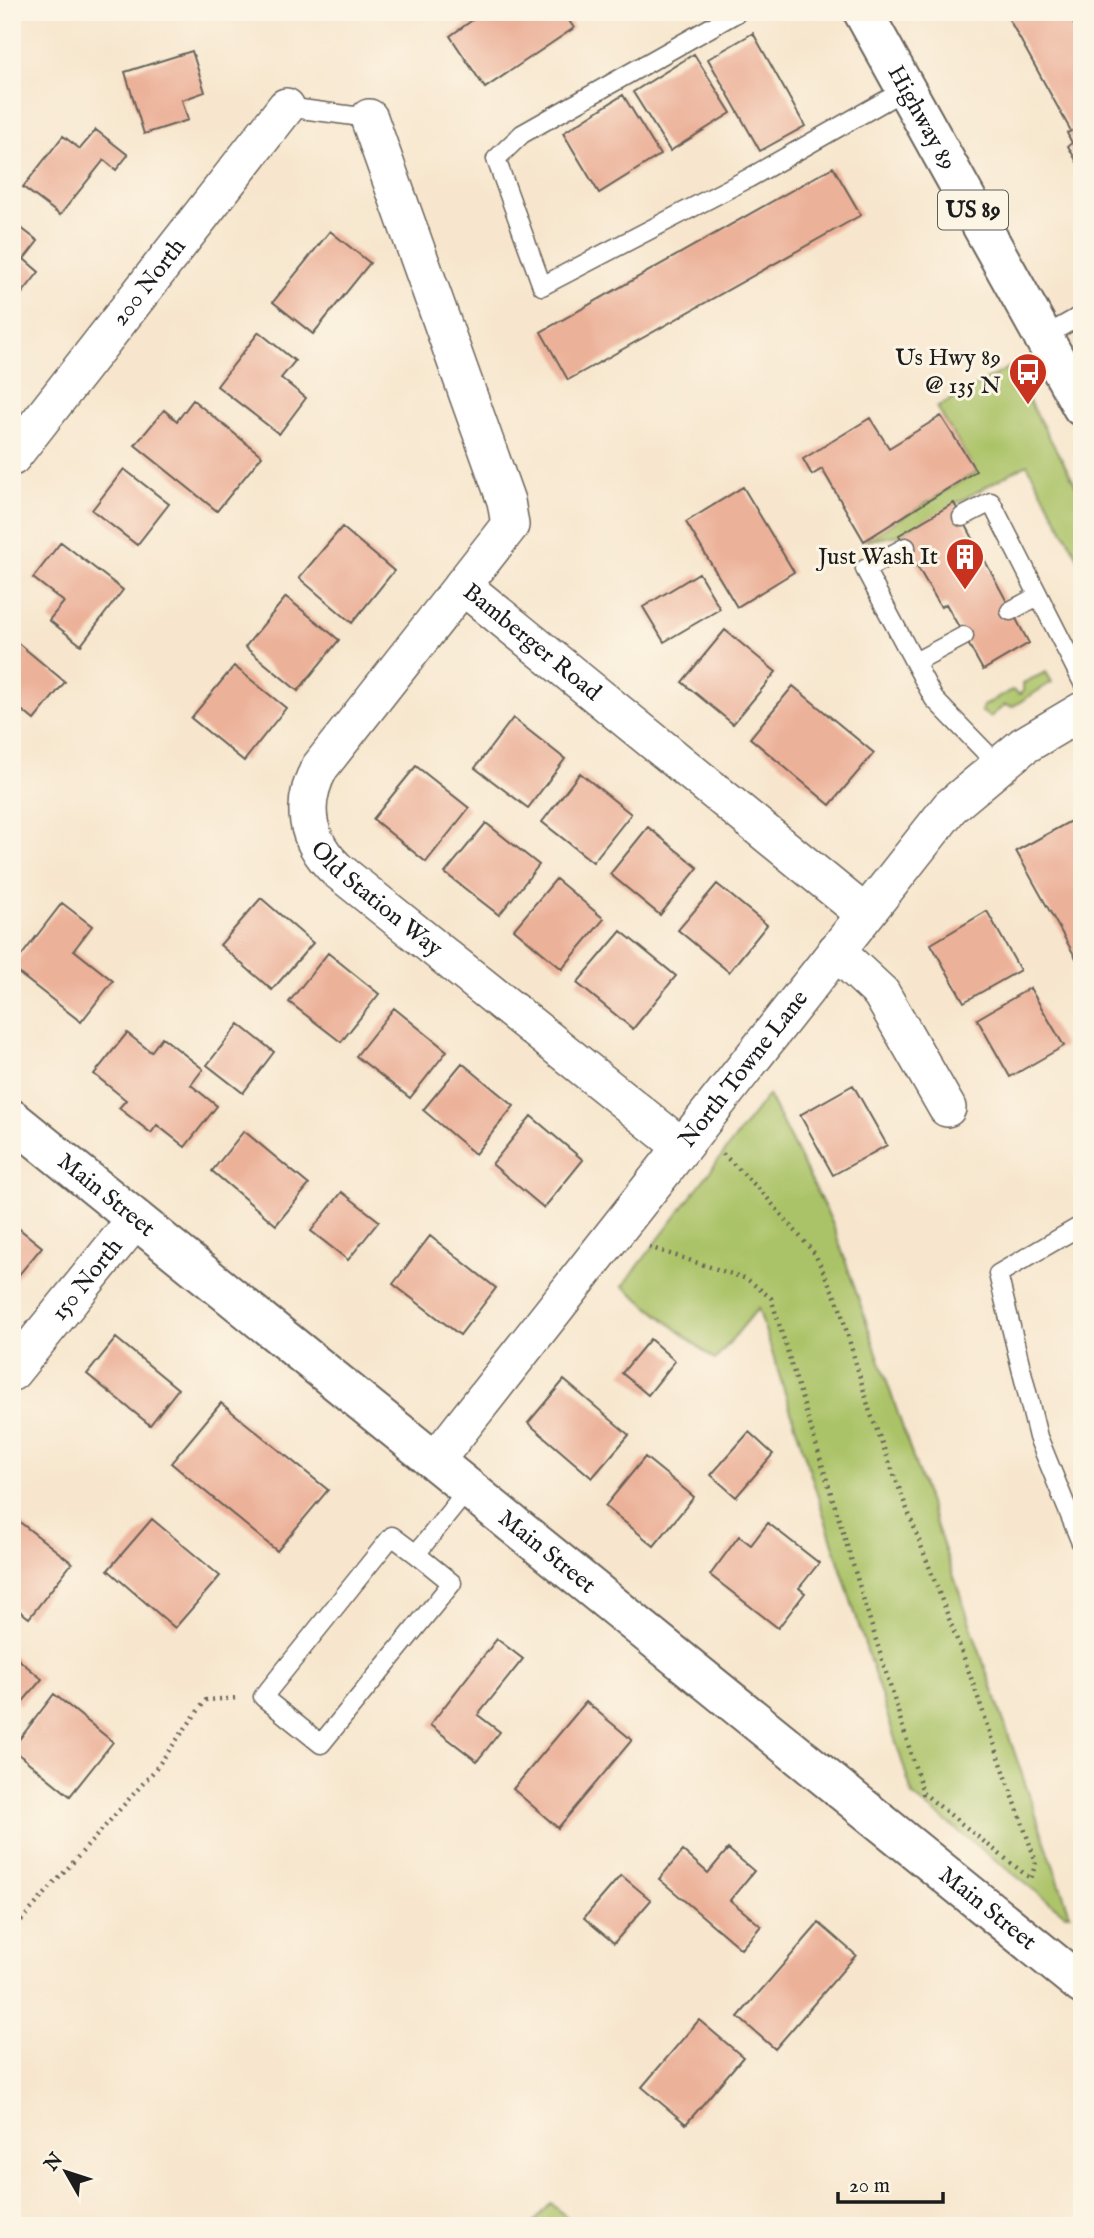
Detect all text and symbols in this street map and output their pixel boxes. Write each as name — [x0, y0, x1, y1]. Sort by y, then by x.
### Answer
street label: Highway 89 — [880, 60, 963, 176]
road number: US 89 — [938, 190, 1008, 230]
street label: 200 North — [105, 232, 193, 332]
place label: Us Hwy 89 @ 135 N — [895, 343, 1001, 402]
bus stop icon: Us Hwy 89 @ 135 N — [1007, 351, 1049, 406]
building icon: Just Wash It — [944, 536, 986, 591]
place label: Just Wash It — [815, 542, 938, 573]
street label: Bamberger Road — [456, 577, 608, 708]
street label: Old Station Way — [303, 835, 449, 964]
street label: North Towne Lane — [672, 984, 815, 1154]
street label: Main Street — [51, 1146, 161, 1244]
street label: 150 North — [44, 1232, 130, 1327]
street label: Main Street — [492, 1503, 602, 1601]
street label: Main Street — [932, 1860, 1043, 1957]
north arrow — [32, 2136, 102, 2206]
text: N — [39, 2148, 69, 2177]
scale bar — [838, 2161, 944, 2205]
text: 20 m — [849, 2173, 890, 2200]

